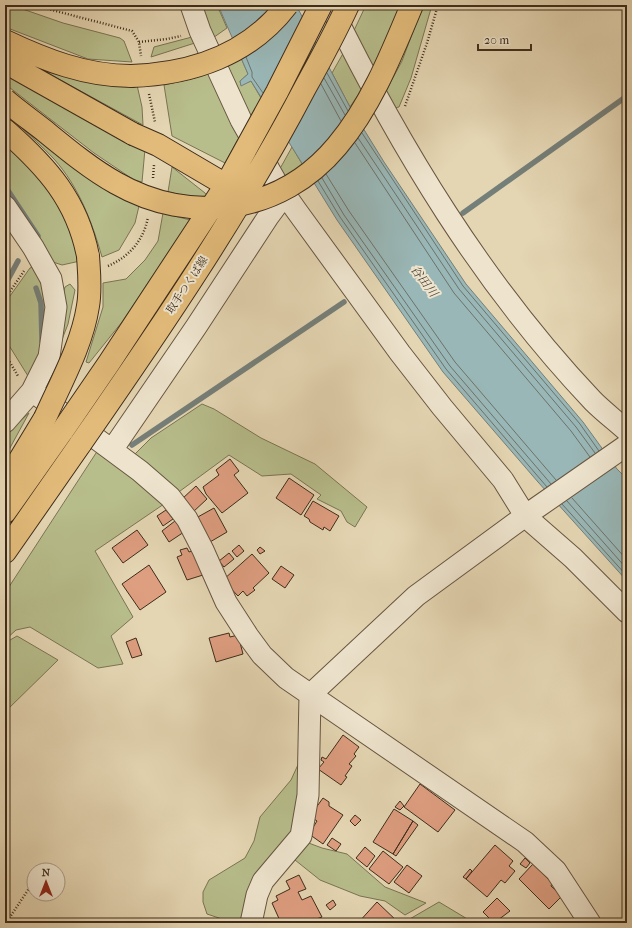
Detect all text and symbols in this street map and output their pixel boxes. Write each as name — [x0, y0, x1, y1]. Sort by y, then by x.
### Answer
scale bar — [478, 26, 531, 52]
text: 20 m — [484, 33, 509, 47]
street label: 取手つくば線 — [164, 254, 210, 316]
water label: 谷田川 — [408, 262, 442, 301]
north arrow — [26, 862, 66, 902]
text: N — [42, 866, 51, 879]

